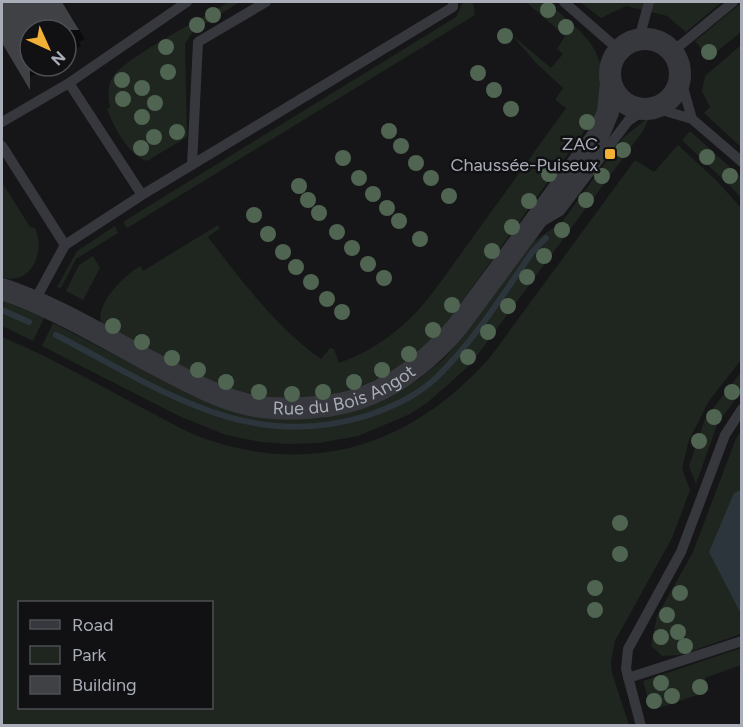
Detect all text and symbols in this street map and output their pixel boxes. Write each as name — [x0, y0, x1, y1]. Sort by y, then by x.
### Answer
north arrow — [18, 18, 78, 78]
text: N — [47, 47, 69, 69]
place label: ZAC Chaussée-Puiseux — [450, 133, 598, 176]
marker: ZAC Chaussée-Puiseux — [603, 147, 617, 161]
street label: Rue du Bois Angot — [272, 360, 420, 420]
legend — [18, 601, 213, 709]
text: Road — [72, 614, 113, 636]
text: Park — [72, 644, 107, 666]
text: Building — [72, 674, 137, 696]

